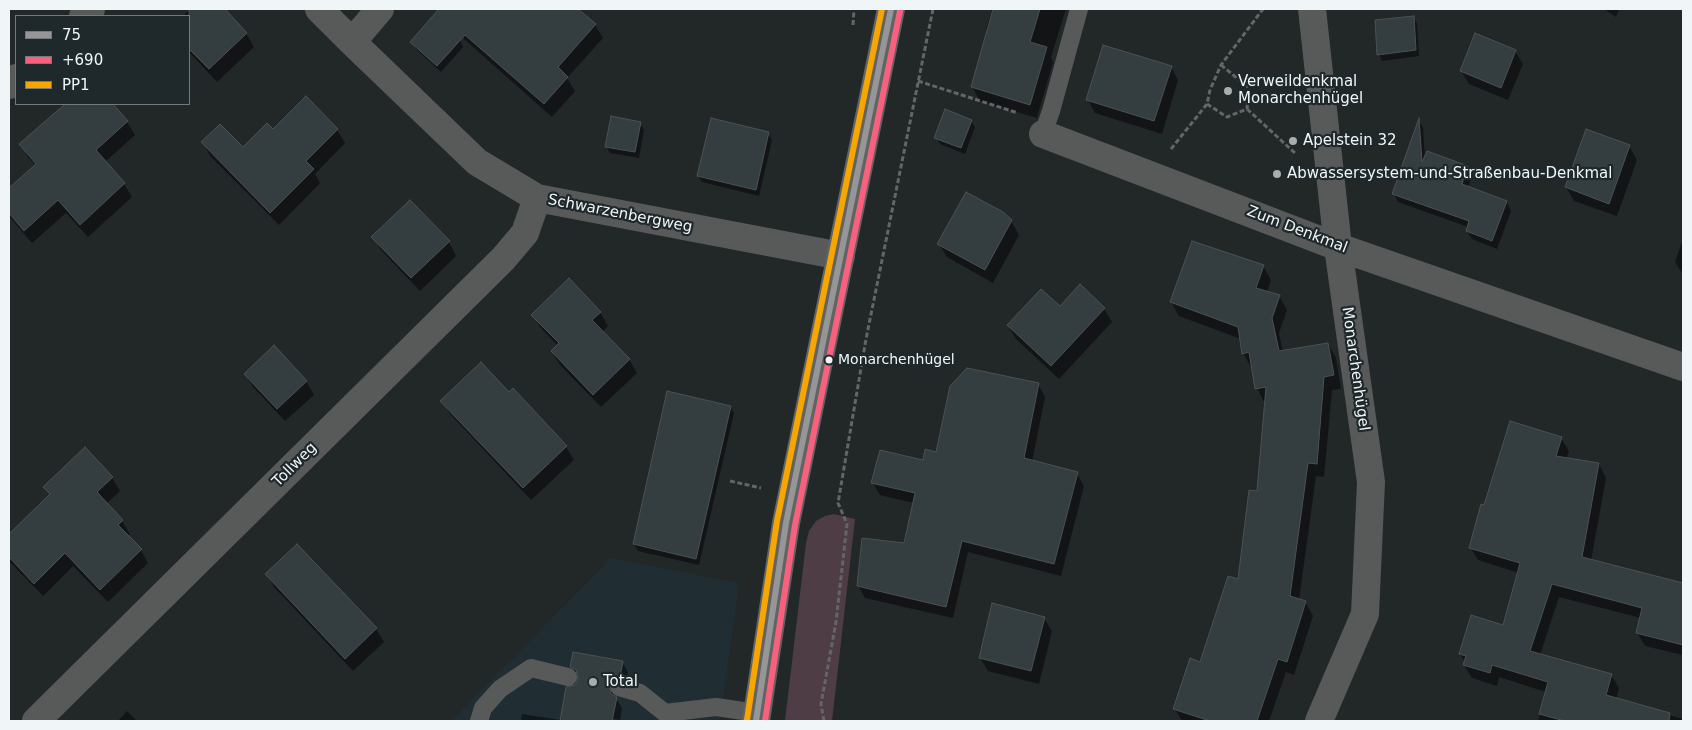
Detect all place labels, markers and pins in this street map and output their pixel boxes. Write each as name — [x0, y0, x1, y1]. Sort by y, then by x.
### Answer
place label: Verweildenkmal Monarchenhügel — [1238, 73, 1363, 108]
marker: Verweildenkmal Monarchenhügel — [1222, 85, 1234, 97]
place label: Apelstein 32 — [1303, 132, 1397, 150]
marker: Apelstein 32 — [1287, 135, 1299, 147]
place label: Abwassersystem-und-Straßenbau-Denkmal — [1287, 165, 1612, 183]
marker: Abwassersystem-und-Straßenbau-Denkmal — [1271, 168, 1283, 180]
place label: Monarchenhügel — [838, 352, 955, 368]
marker: Monarchenhügel — [824, 355, 834, 365]
place label: Total — [603, 673, 638, 691]
marker: Total — [587, 676, 599, 688]

